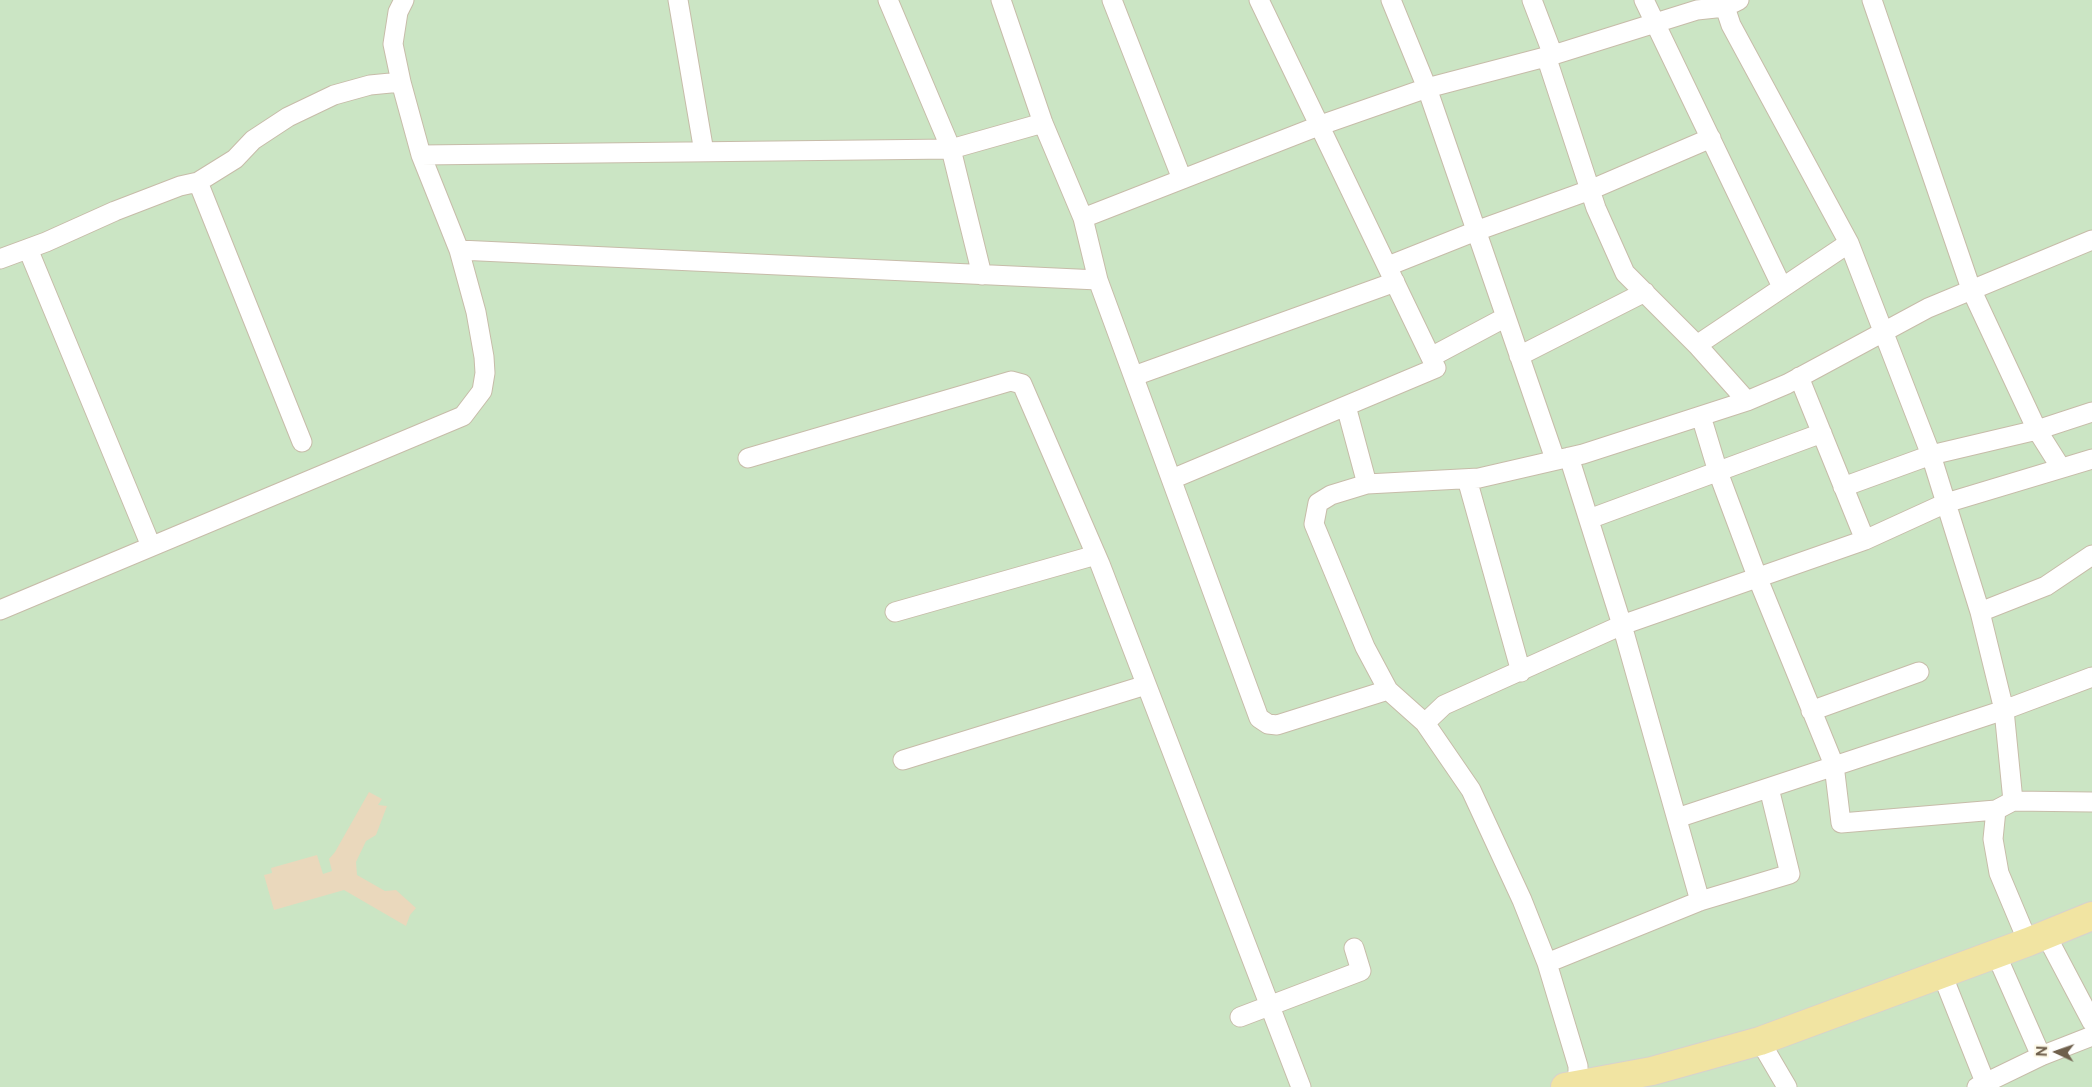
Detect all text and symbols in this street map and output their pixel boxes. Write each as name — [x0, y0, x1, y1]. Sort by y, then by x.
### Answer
north arrow — [2032, 1027, 2082, 1077]
text: N — [2034, 1045, 2050, 1057]

